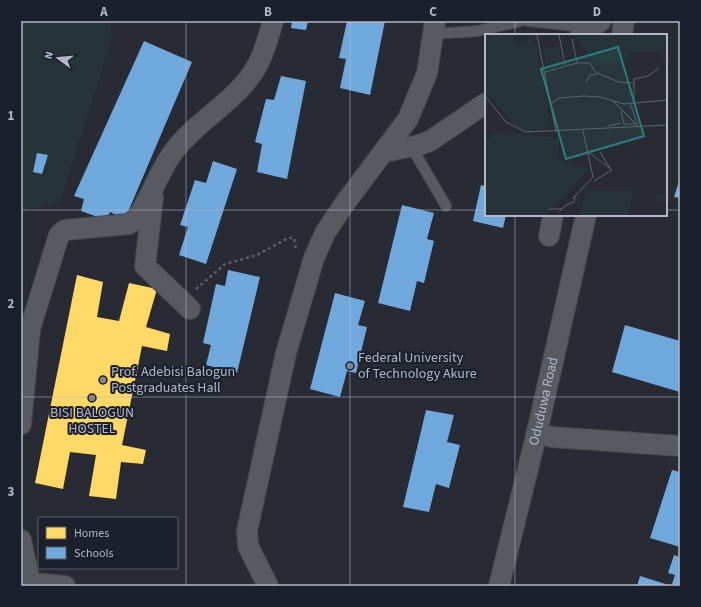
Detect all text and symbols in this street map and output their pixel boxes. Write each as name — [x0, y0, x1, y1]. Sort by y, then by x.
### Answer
text: A — [99, 3, 108, 21]
text: B — [264, 3, 272, 21]
text: C — [429, 3, 437, 21]
text: D — [593, 3, 601, 21]
inset map — [485, 34, 667, 216]
north arrow — [38, 38, 78, 78]
text: N — [41, 50, 57, 61]
text: 1 — [8, 107, 15, 125]
text: 2 — [8, 295, 15, 313]
place label: Federal University of Technology Akure — [358, 348, 477, 384]
street label: Oduduwa Road — [524, 355, 564, 448]
marker: Federal University of Technology Akure — [345, 361, 355, 371]
place label: Prof. Adebisi Balogun Postgraduates Hall — [111, 362, 235, 398]
marker: Prof. Adebisi Balogun Postgraduates Hall — [98, 375, 108, 385]
marker: BISI BALOGUN HOSTEL — [87, 393, 97, 403]
place label: BISI BALOGUN HOSTEL — [50, 403, 134, 439]
text: 3 — [8, 483, 15, 501]
legend — [38, 517, 178, 569]
text: Homes — [74, 525, 109, 542]
text: Schools — [74, 545, 114, 562]

